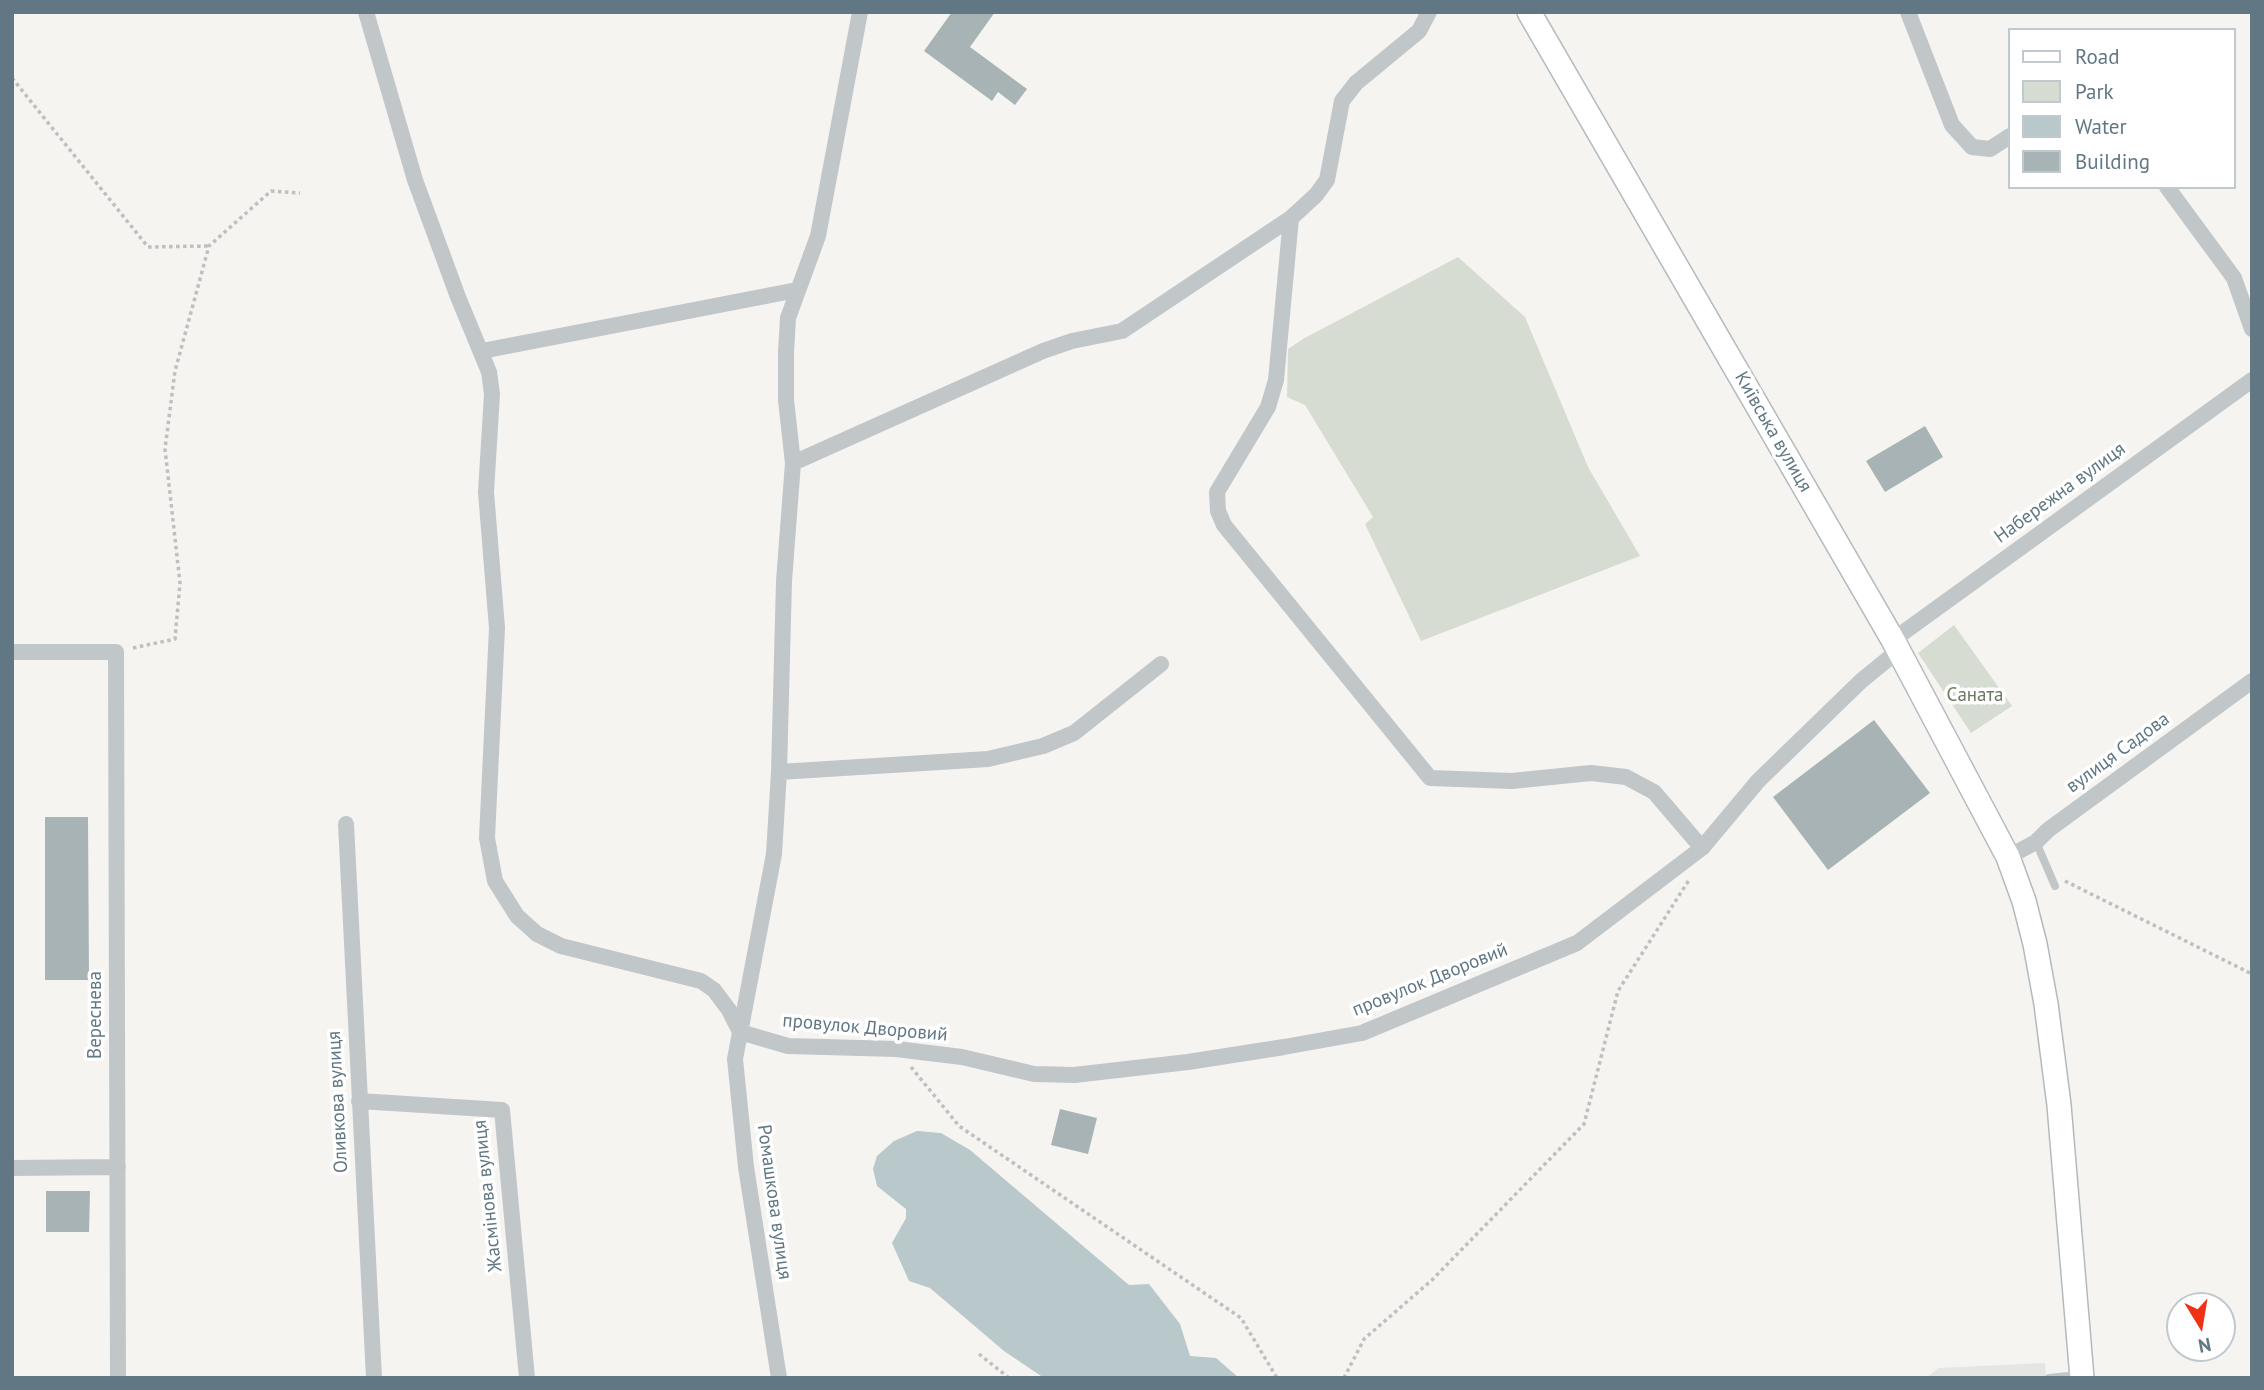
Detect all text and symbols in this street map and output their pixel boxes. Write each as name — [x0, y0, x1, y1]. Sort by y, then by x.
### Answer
legend — [2008, 28, 2236, 189]
text: Road — [2075, 43, 2119, 70]
text: Park — [2075, 78, 2114, 105]
text: Water — [2075, 113, 2127, 140]
text: Building — [2075, 148, 2150, 175]
street label: Київська вулиця — [1729, 368, 1817, 496]
street label: Набережна вулиця — [1990, 438, 2130, 548]
park label: Саната — [1947, 685, 2003, 707]
street label: вулиця Садова — [2062, 708, 2174, 798]
street label: провулок Дворовий — [1349, 938, 1511, 1022]
street label: Вереснева — [85, 971, 107, 1059]
street label: провулок Дворовий — [781, 1009, 949, 1047]
street label: Оливкова вулиця — [323, 1030, 353, 1174]
street label: Жасмінова вулиця — [469, 1119, 507, 1273]
street label: Ромашкова вулиця — [752, 1123, 796, 1281]
north arrow — [2166, 1292, 2236, 1362]
text: N — [2196, 1333, 2213, 1359]

